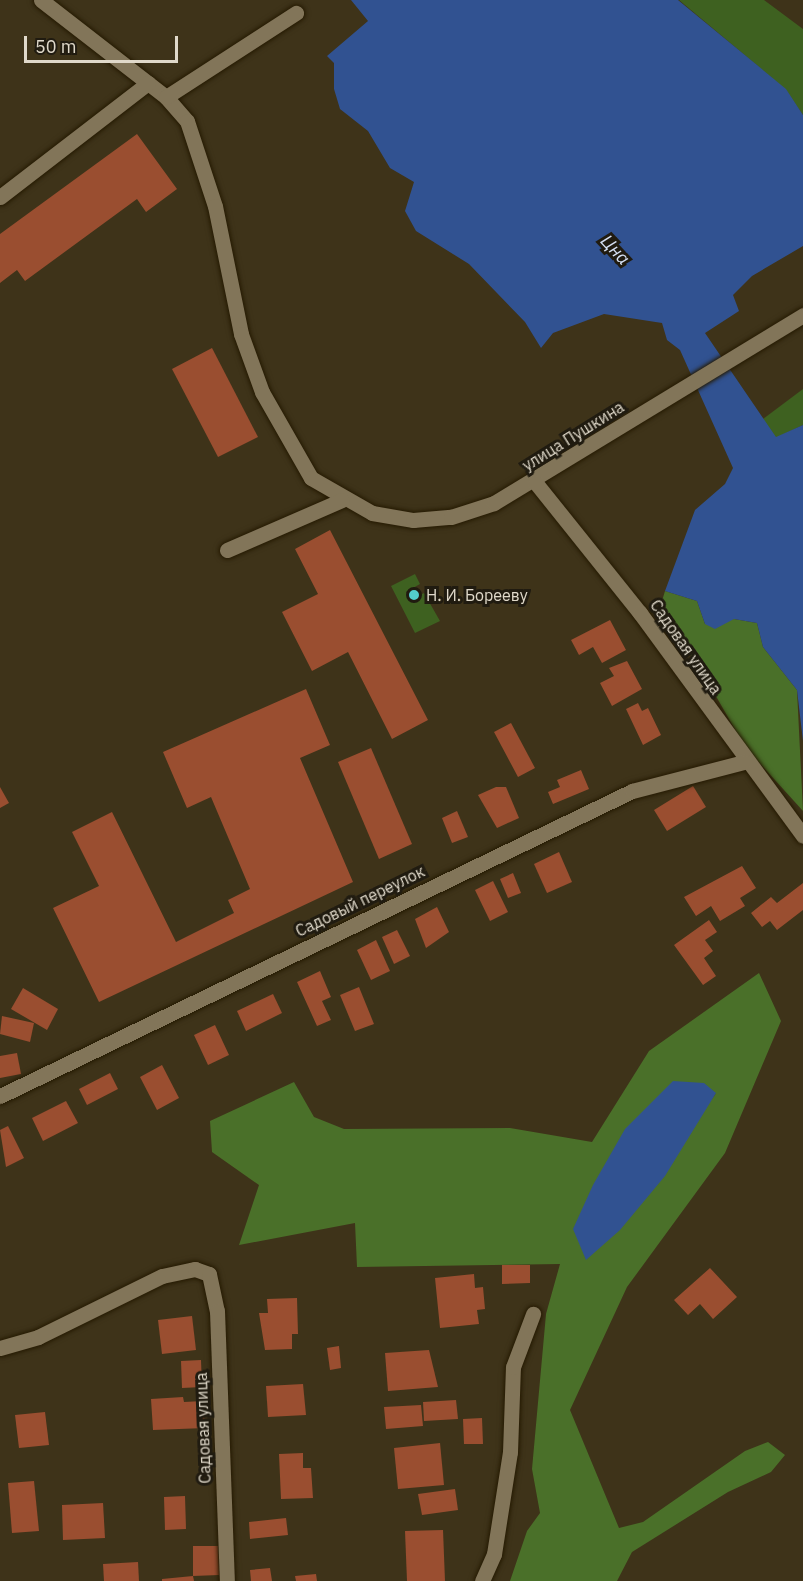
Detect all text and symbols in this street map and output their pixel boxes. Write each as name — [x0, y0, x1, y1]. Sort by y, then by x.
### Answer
scale bar — [27, 24, 182, 62]
text: 50 m — [35, 35, 77, 58]
water label: Цна — [596, 231, 634, 269]
street label: улица Пушкина — [519, 397, 627, 475]
place label: Н. И. Борееву — [426, 585, 528, 605]
marker: Н. И. Борееву — [407, 588, 421, 602]
street label: Садовая улица — [646, 596, 726, 698]
street label: Садовый переулок — [292, 861, 428, 941]
street label: Садовая улица — [191, 1372, 215, 1484]

